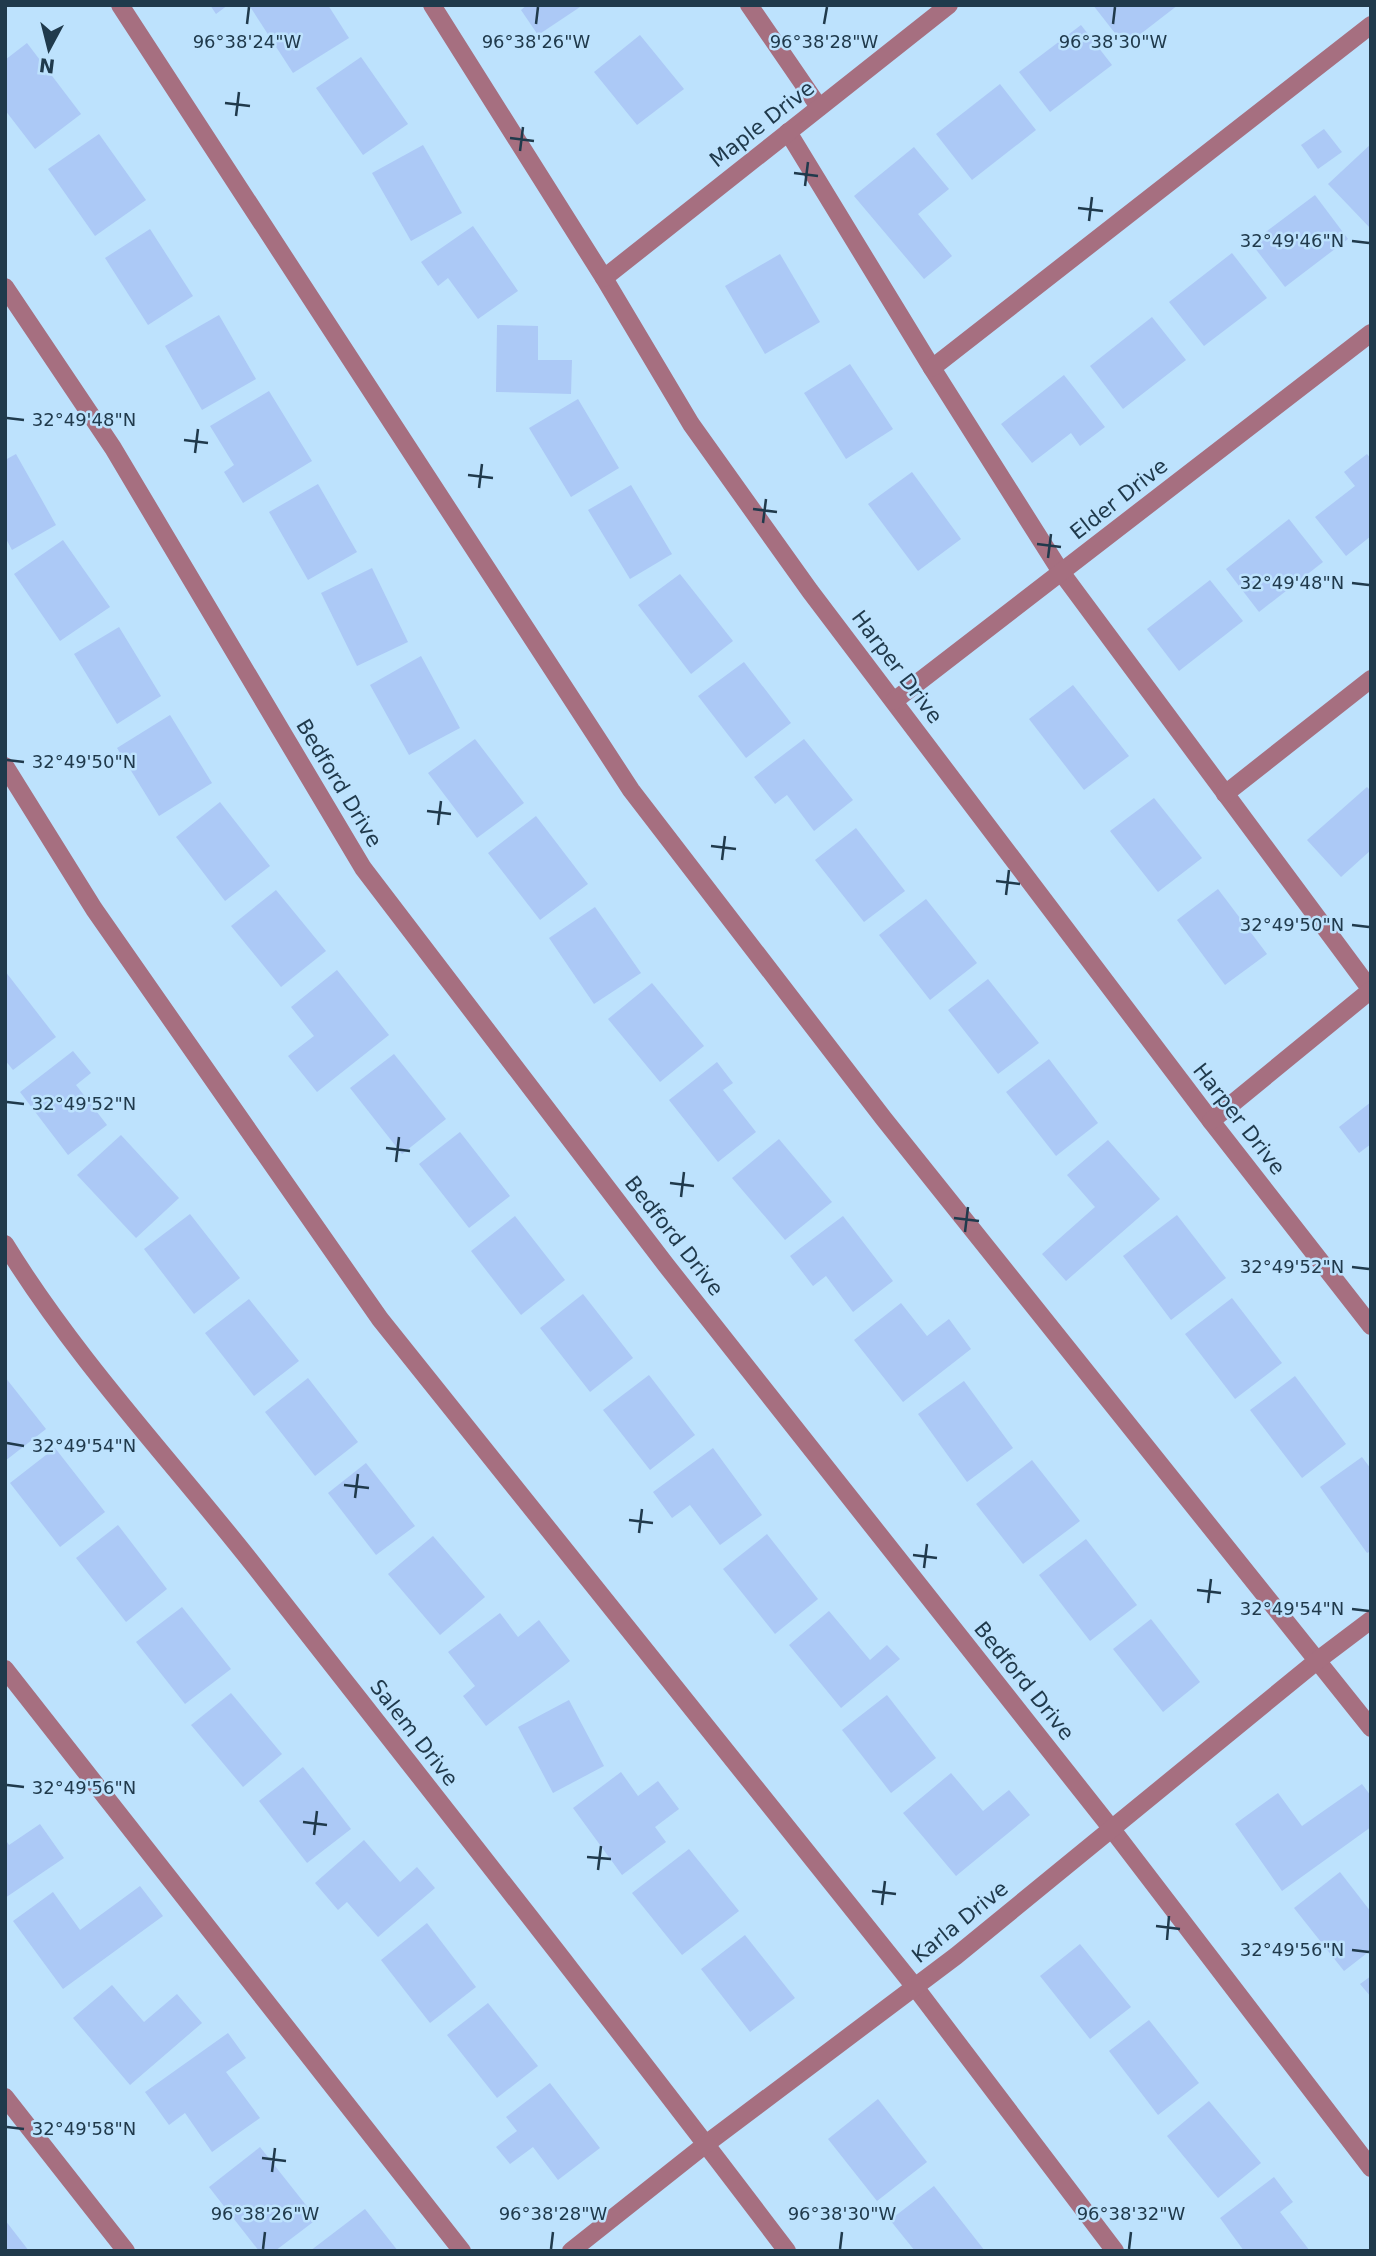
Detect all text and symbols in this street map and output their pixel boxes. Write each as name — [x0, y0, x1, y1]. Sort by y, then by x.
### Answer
north arrow — [14, 14, 84, 84]
text: 96°38'24"W — [193, 31, 302, 52]
text: 96°38'26"W — [482, 31, 591, 52]
text: 96°38'28"W — [770, 31, 879, 52]
text: 96°38'30"W — [1059, 31, 1168, 52]
text: N — [38, 54, 56, 78]
street label: Maple Drive — [705, 76, 819, 172]
text: 32°49'46"N — [1240, 230, 1344, 251]
text: 32°49'48"N — [32, 409, 136, 430]
street label: Elder Drive — [1066, 454, 1172, 544]
text: 32°49'48"N — [1240, 572, 1344, 593]
street label: Harper Drive — [847, 606, 947, 728]
street label: Bedford Drive — [291, 715, 387, 851]
text: 32°49'50"N — [32, 751, 136, 772]
text: 32°49'50"N — [1240, 914, 1344, 935]
street label: Harper Drive — [1188, 1058, 1290, 1180]
text: 32°49'52"N — [32, 1093, 136, 1114]
street label: Bedford Drive — [620, 1171, 728, 1301]
text: 32°49'52"N — [1240, 1256, 1344, 1277]
text: 32°49'54"N — [32, 1435, 136, 1456]
text: 32°49'54"N — [1240, 1598, 1344, 1619]
street label: Bedford Drive — [969, 1617, 1079, 1745]
street label: Salem Drive — [365, 1675, 463, 1791]
text: 32°49'56"N — [32, 1777, 136, 1798]
street label: Karla Drive — [907, 1876, 1013, 1968]
text: 32°49'56"N — [1240, 1939, 1344, 1960]
text: 32°49'58"N — [32, 2118, 136, 2139]
text: 96°38'26"W — [211, 2203, 320, 2224]
text: 96°38'28"W — [499, 2203, 608, 2224]
text: 96°38'30"W — [788, 2203, 897, 2224]
text: 96°38'32"W — [1077, 2203, 1186, 2224]

